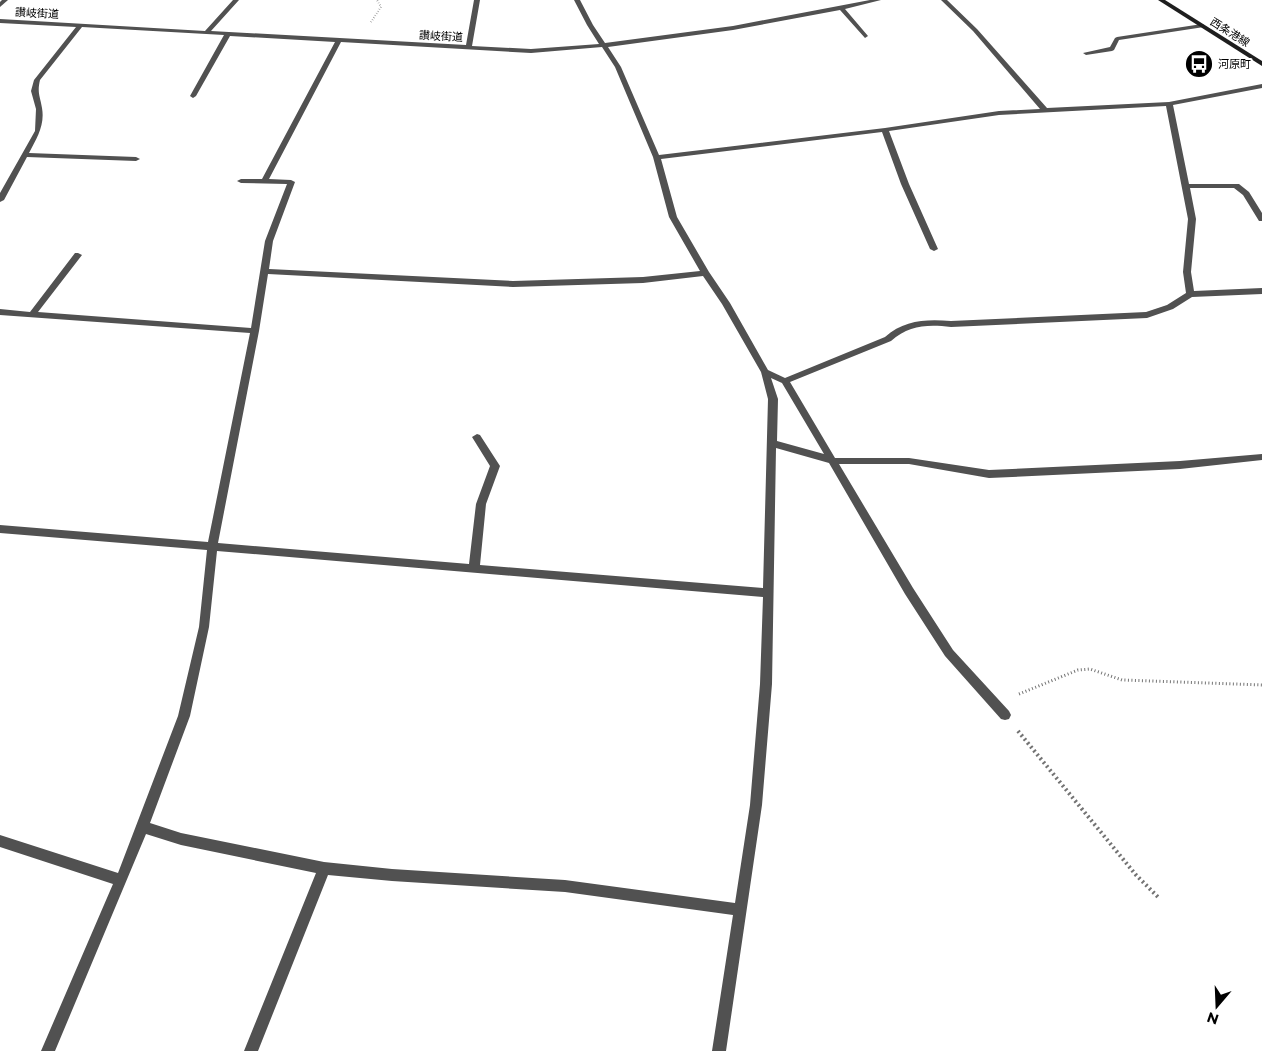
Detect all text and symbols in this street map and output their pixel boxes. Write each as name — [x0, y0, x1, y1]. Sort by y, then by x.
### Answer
street label: 讃岐街道 — [15, 5, 59, 21]
street label: 西条港線 — [1208, 14, 1252, 50]
street label: 讃岐街道 — [419, 28, 463, 44]
bus stop icon: 河原町 — [1184, 49, 1214, 79]
place label: 河原町 — [1218, 57, 1251, 71]
north arrow — [1192, 981, 1242, 1031]
text: N — [1204, 1008, 1221, 1029]

